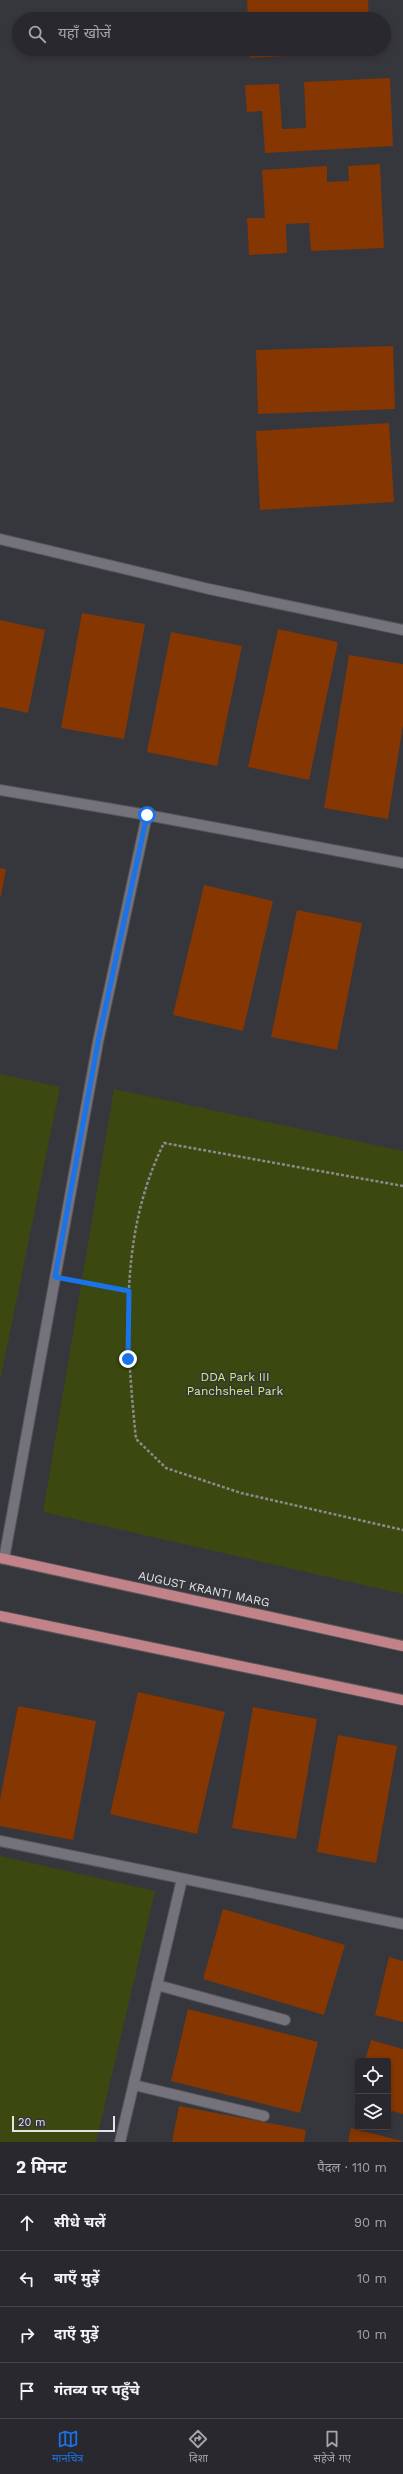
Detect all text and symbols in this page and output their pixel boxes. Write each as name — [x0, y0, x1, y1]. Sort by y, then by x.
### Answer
search box — [12, 12, 391, 56]
icon: search — [26, 23, 48, 45]
text: यहाँ खोजें — [58, 24, 111, 42]
route start — [138, 806, 156, 824]
route end — [119, 1350, 137, 1368]
park label: DDA Park III Panchsheel Park — [187, 1370, 283, 1398]
street label: AUGUST KRANTI MARG — [137, 1568, 271, 1610]
map controls — [355, 2058, 391, 2130]
button: locate — [355, 2058, 391, 2094]
button: layers — [355, 2094, 391, 2130]
scale bar — [12, 2114, 115, 2133]
text: 20 m — [18, 2116, 46, 2129]
text: 2 मिनट — [16, 2157, 67, 2177]
text: पैदल · 110 m — [317, 2160, 387, 2175]
icon: ahead — [16, 2212, 38, 2234]
text: सीधे चलें — [54, 2213, 106, 2231]
text: 90 m — [354, 2215, 387, 2230]
icon: left — [16, 2268, 38, 2290]
text: बाएँ मुड़ें — [54, 2269, 99, 2287]
text: 10 m — [357, 2271, 387, 2286]
icon: right — [16, 2324, 38, 2346]
text: दाएँ मुड़ें — [54, 2325, 99, 2343]
text: 10 m — [357, 2327, 387, 2342]
icon: arrive — [16, 2380, 38, 2402]
text: गंतव्य पर पहुँचे — [54, 2381, 140, 2399]
tab: मानचित्र — [52, 2428, 83, 2466]
tab: दिशा — [187, 2428, 209, 2466]
tab: सहेजे गए — [313, 2428, 351, 2466]

